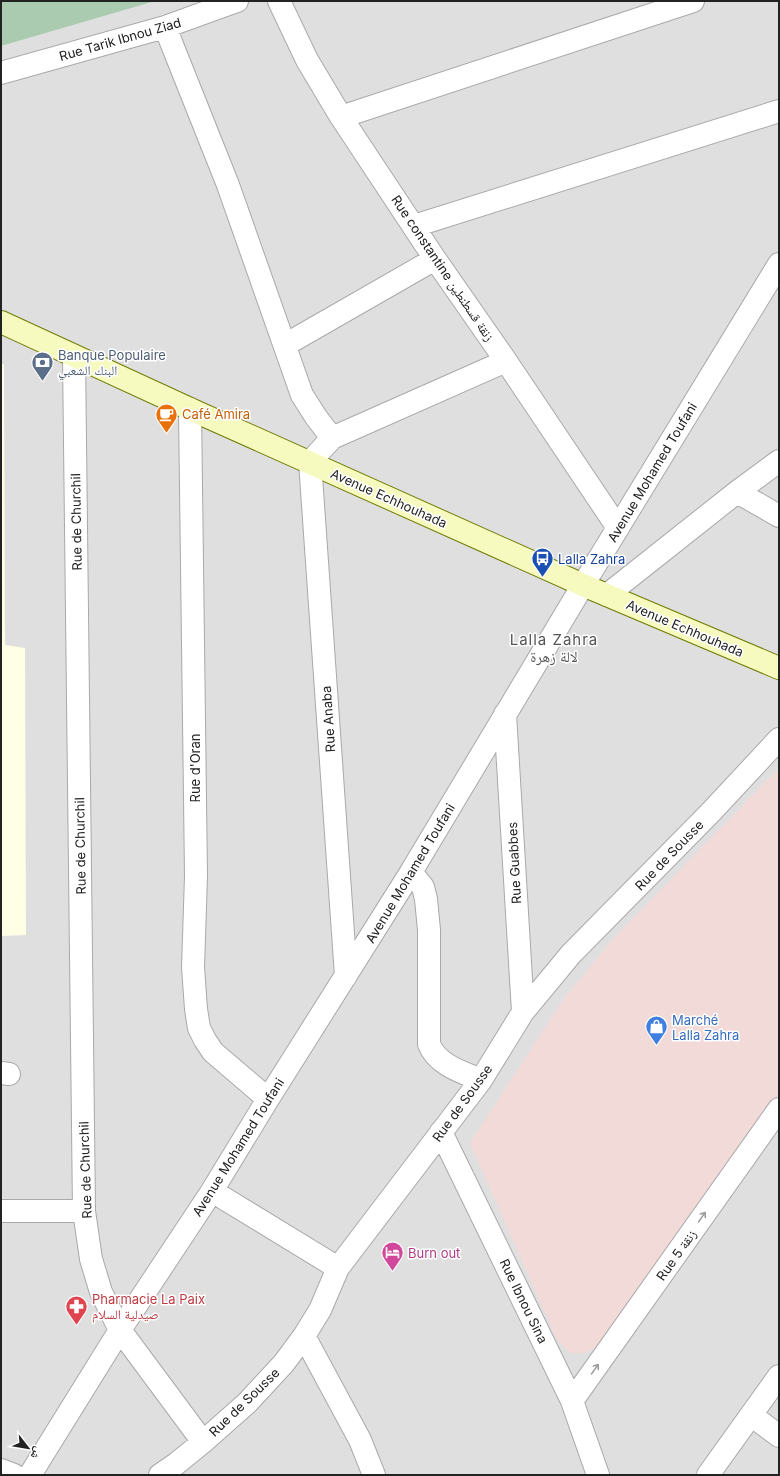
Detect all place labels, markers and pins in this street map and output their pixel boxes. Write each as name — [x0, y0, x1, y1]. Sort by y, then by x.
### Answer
place label: Banque Populaire البنك الشعبي — [58, 347, 166, 381]
bank icon: Banque Populaire البنك الشعبي — [29, 349, 55, 382]
cafe icon: Café Amira — [153, 401, 179, 434]
place label: Café Amira — [182, 406, 250, 422]
bus stop icon: Lalla Zahra — [529, 546, 555, 579]
place label: Lalla Zahra — [558, 551, 625, 567]
place label: Marché Lalla Zahra — [672, 1012, 739, 1043]
shop icon: Marché Lalla Zahra — [643, 1014, 669, 1047]
hotel icon: Burn out — [380, 1240, 406, 1273]
place label: Burn out — [408, 1245, 460, 1261]
place label: Pharmacie La Paix صيدلية السلام — [92, 1291, 205, 1323]
pharmacy icon: Pharmacie La Paix صيدلية السلام — [64, 1293, 90, 1326]

